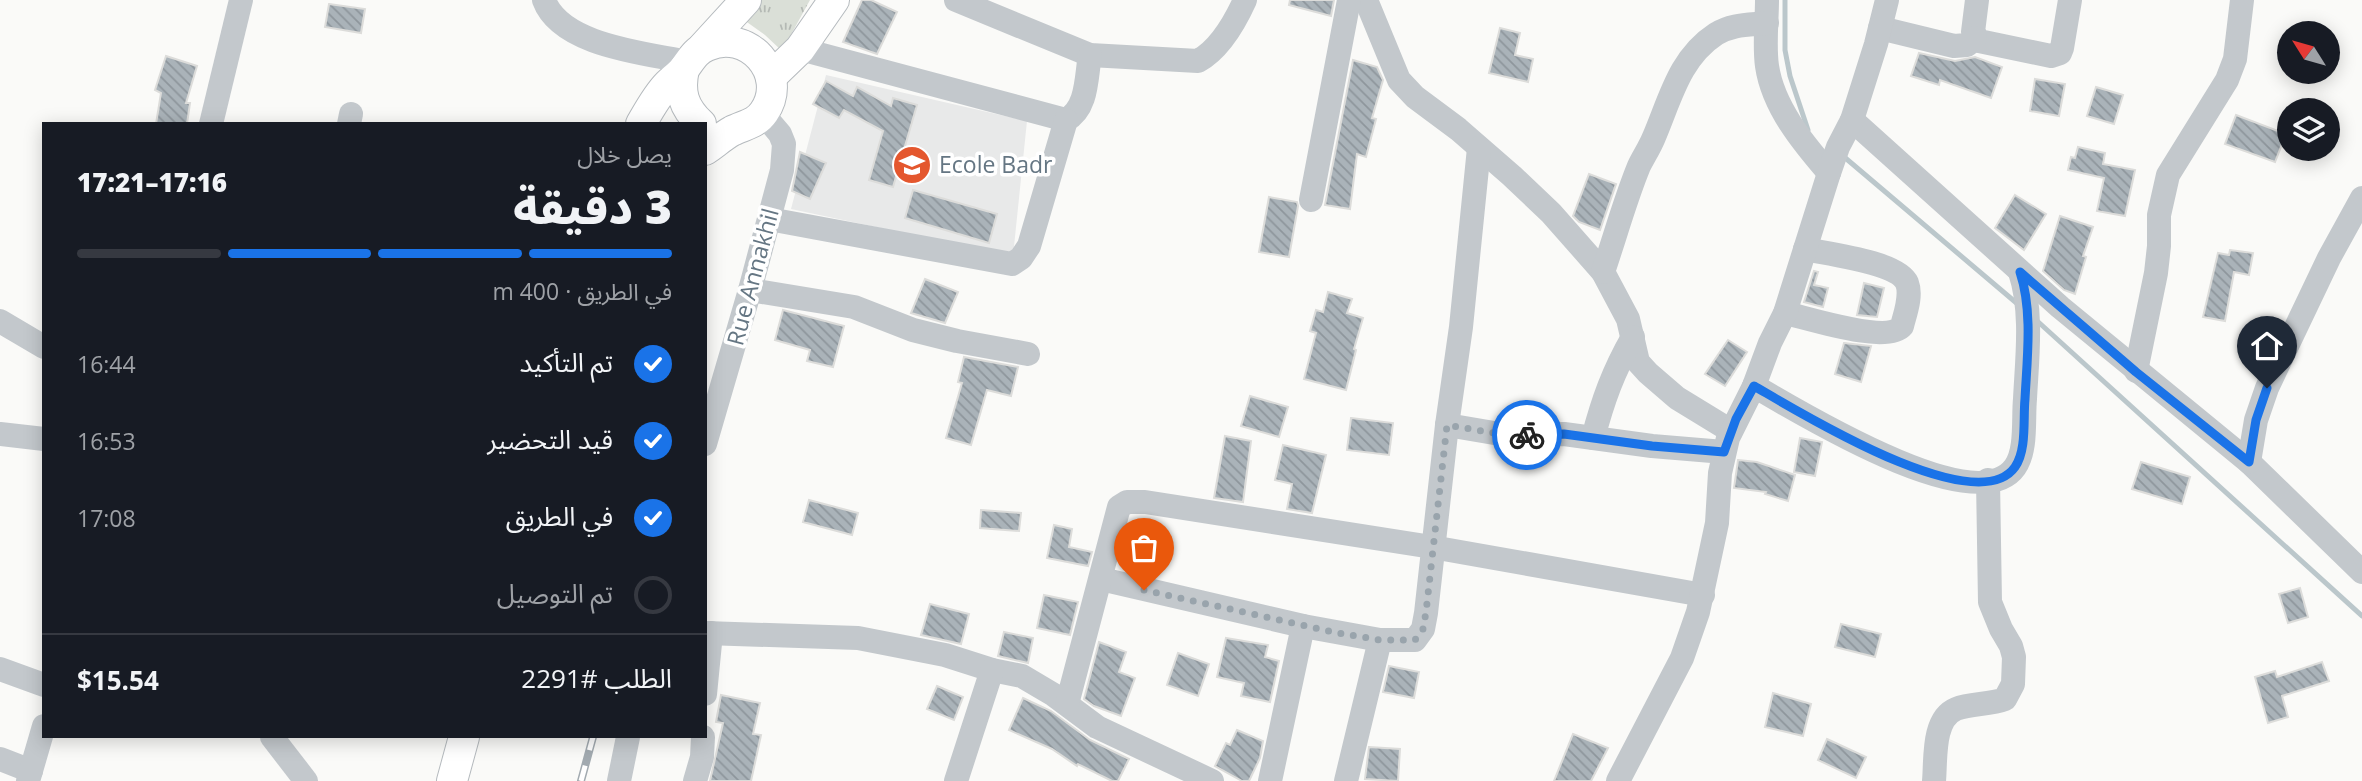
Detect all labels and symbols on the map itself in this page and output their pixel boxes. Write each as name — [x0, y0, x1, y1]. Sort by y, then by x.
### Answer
north arrow — [2277, 21, 2340, 84]
school or university icon: Ecole Badr — [891, 144, 933, 186]
place label: Ecole Badr — [939, 148, 1053, 180]
street label: Rue Annakhil — [718, 205, 786, 349]
pin — [2237, 316, 2297, 388]
courier — [1492, 400, 1562, 470]
pin — [1114, 518, 1174, 590]

